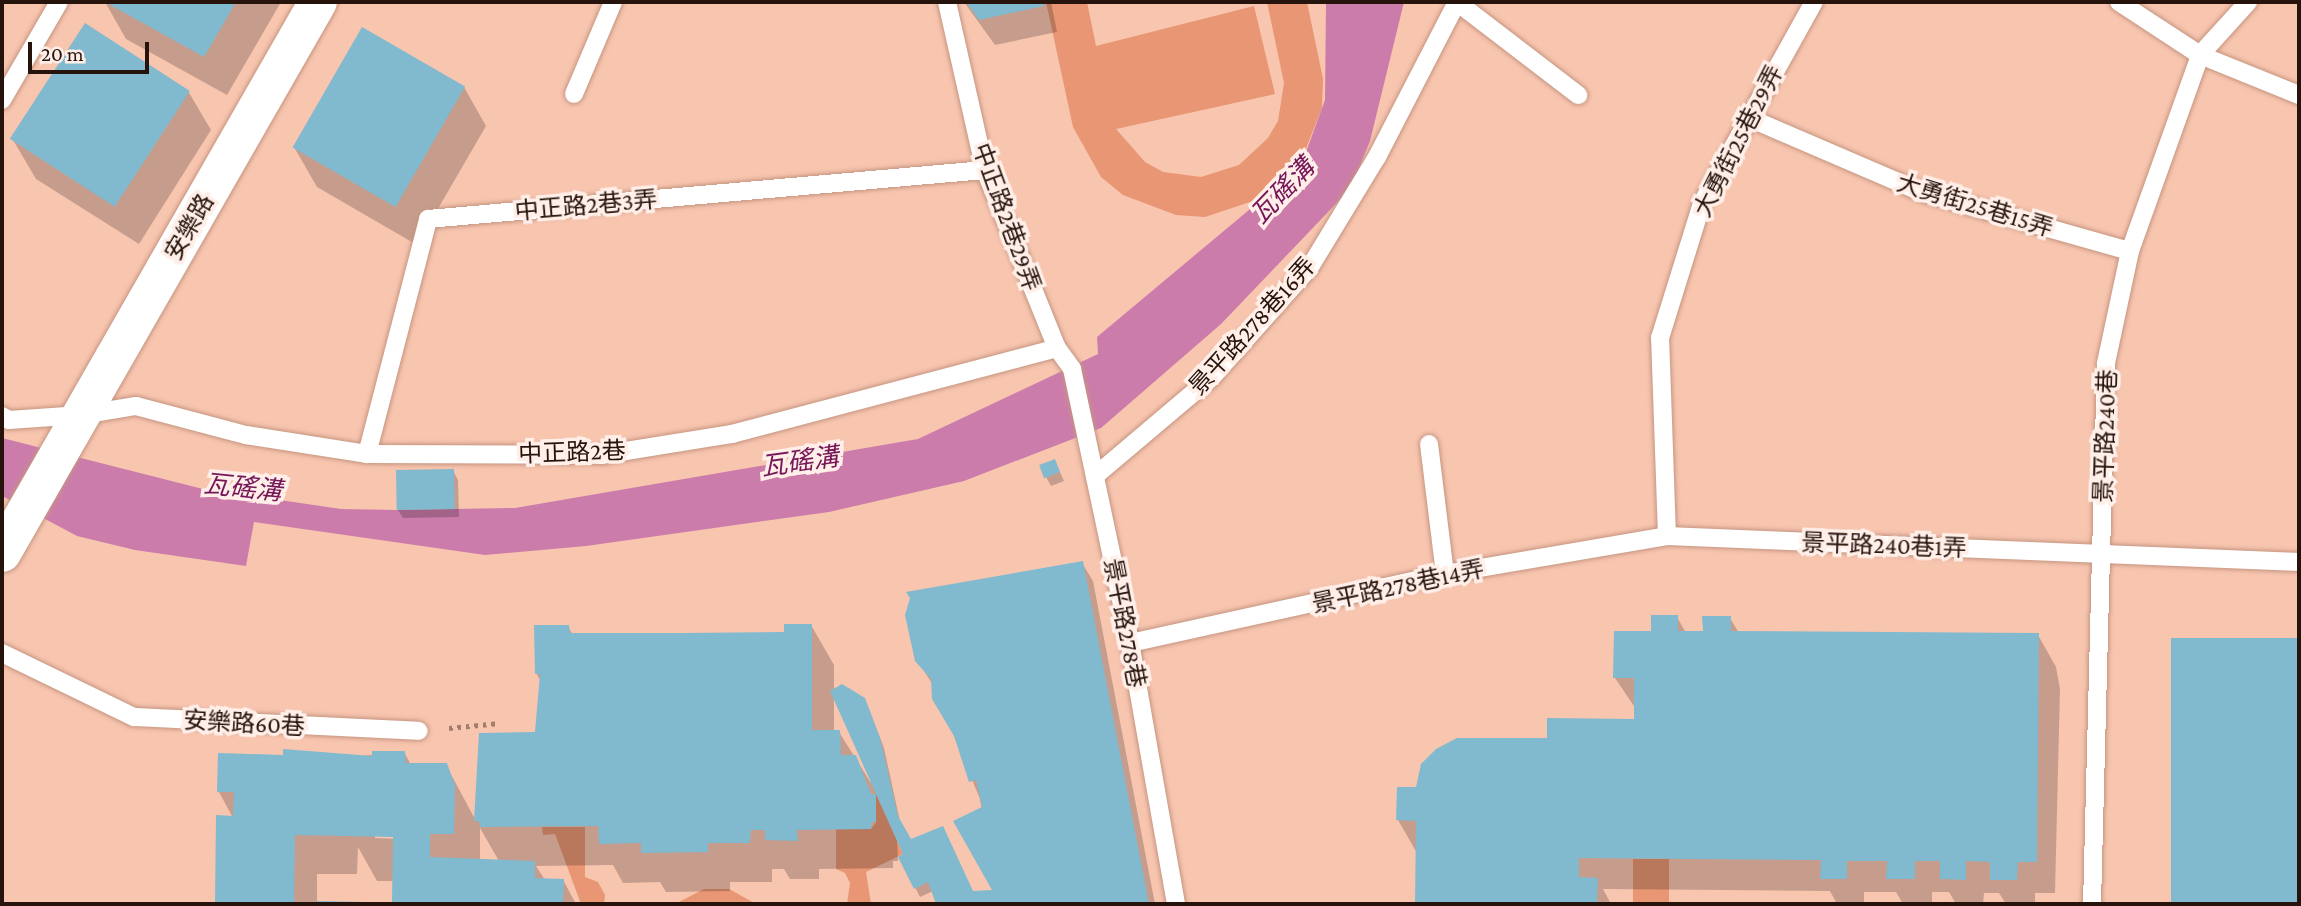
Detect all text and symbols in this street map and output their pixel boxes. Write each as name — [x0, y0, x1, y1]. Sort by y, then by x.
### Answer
scale bar — [32, 28, 152, 72]
text: 20 m — [41, 42, 84, 66]
street label: 大勇街25巷29弄 — [1687, 60, 1789, 222]
street label: 中正路2巷29弄 — [967, 139, 1047, 295]
water label: 瓦磘溝 — [1245, 152, 1321, 230]
street label: 大勇街25巷15弄 — [1893, 168, 2057, 242]
street label: 中正路2巷3弄 — [514, 184, 658, 226]
street label: 安樂路 — [159, 189, 219, 265]
street label: 景平路278巷16弄 — [1183, 251, 1321, 401]
street label: 景平路240巷 — [2088, 369, 2122, 503]
street label: 中正路2巷 — [518, 436, 626, 468]
water label: 瓦磘溝 — [759, 441, 841, 483]
water label: 瓦磘溝 — [203, 468, 283, 508]
street label: 景平路240巷1弄 — [1801, 528, 1967, 562]
street label: 景平路278巷14弄 — [1309, 554, 1487, 618]
street label: 景平路278巷 — [1098, 556, 1152, 690]
street label: 安樂路60巷 — [182, 705, 306, 741]

